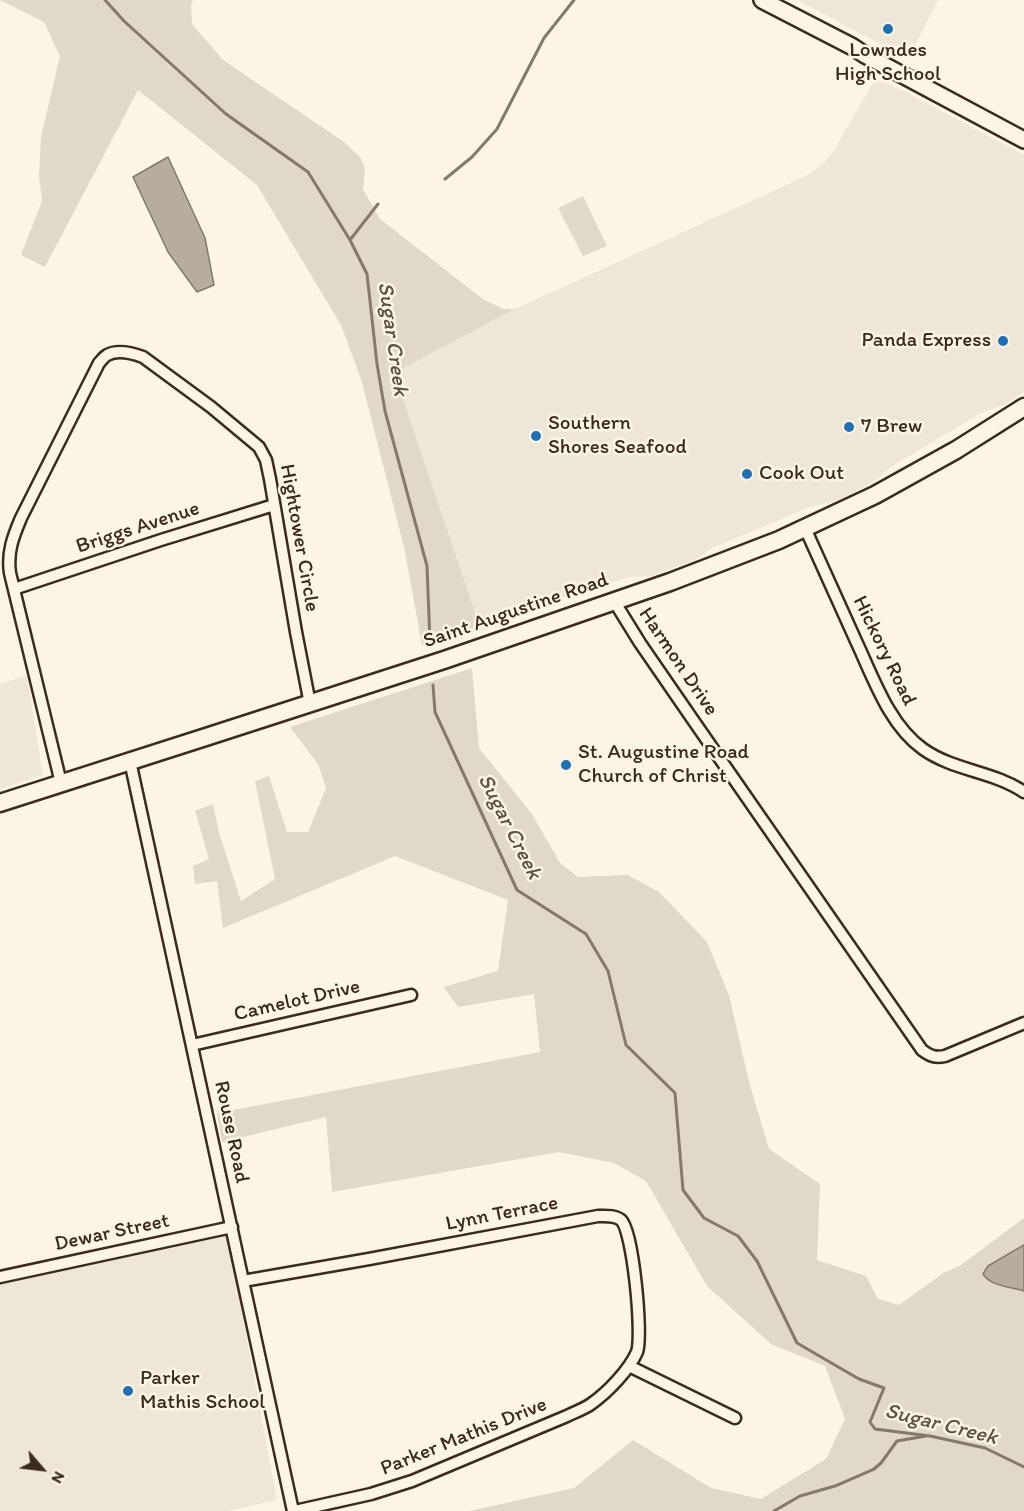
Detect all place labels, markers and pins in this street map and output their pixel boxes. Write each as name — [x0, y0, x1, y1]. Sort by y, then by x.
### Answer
marker: Lowndes High School — [881, 22, 895, 36]
place label: Lowndes High School — [835, 38, 941, 88]
place label: Panda Express — [861, 328, 991, 354]
marker: Panda Express — [996, 334, 1010, 348]
place label: Southern Shores Seafood — [548, 411, 687, 461]
place label: 7 Brew — [861, 414, 922, 440]
marker: 7 Brew — [842, 420, 856, 434]
marker: Southern Shores Seafood — [529, 429, 543, 443]
place label: Cook Out — [759, 461, 844, 487]
marker: Cook Out — [740, 467, 754, 481]
place label: St. Augustine Road Church of Christ — [578, 740, 749, 790]
marker: St. Augustine Road Church of Christ — [559, 758, 573, 772]
place label: Parker Mathis School — [140, 1366, 265, 1416]
marker: Parker Mathis School — [121, 1384, 135, 1398]

